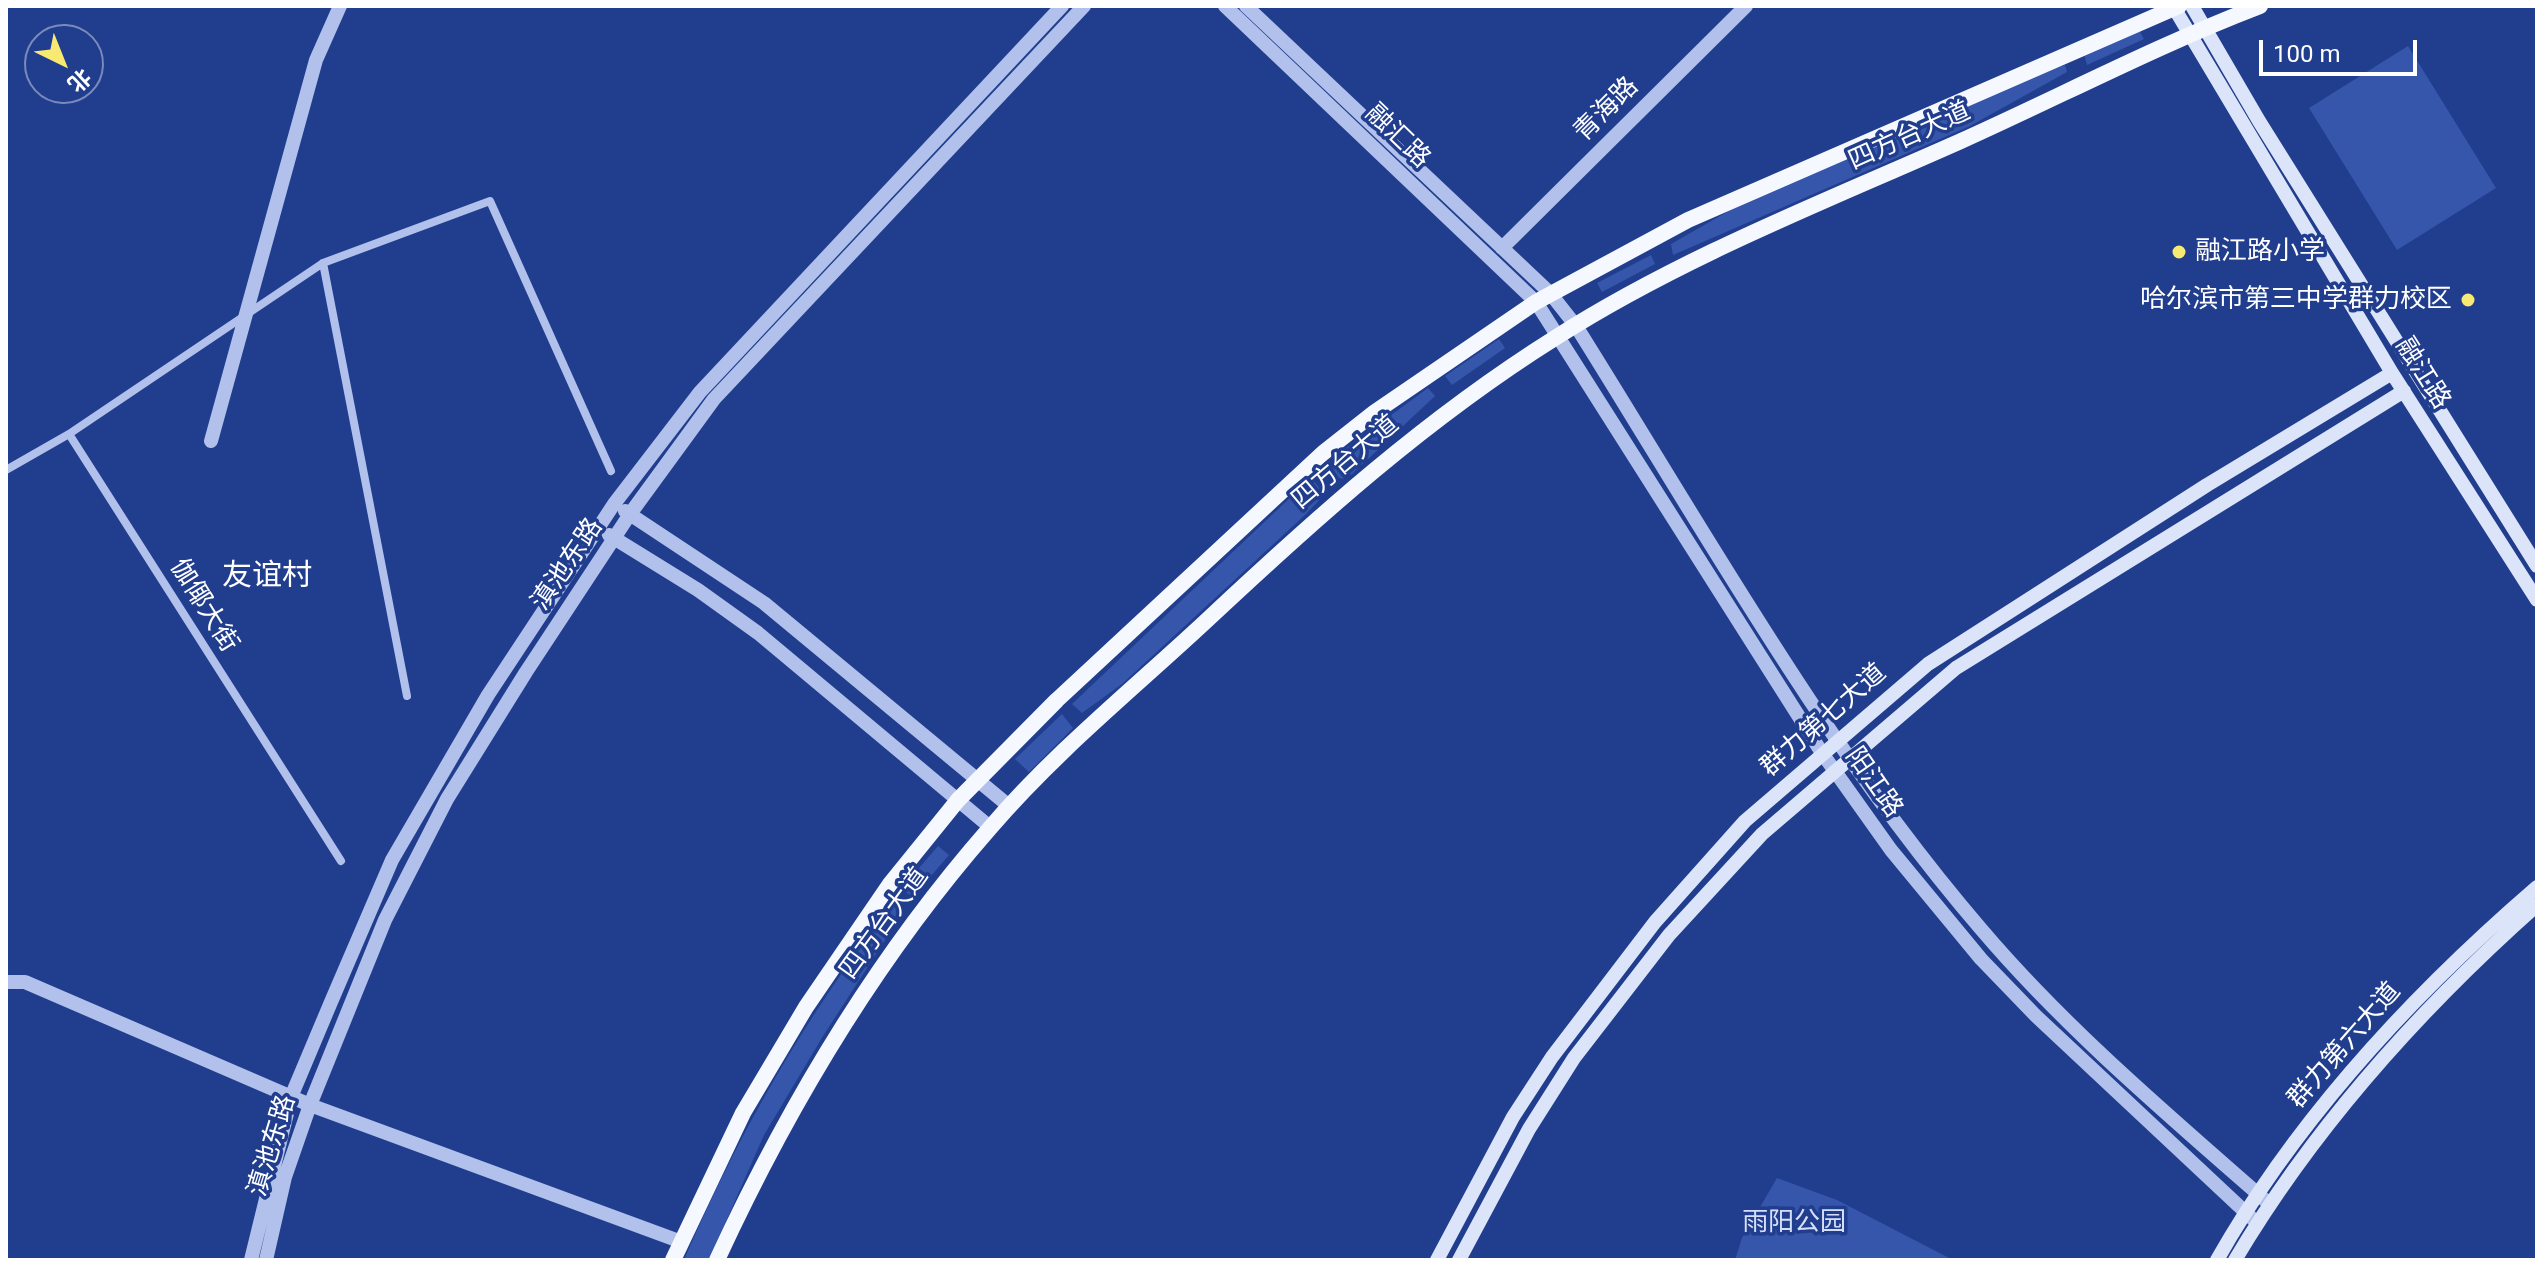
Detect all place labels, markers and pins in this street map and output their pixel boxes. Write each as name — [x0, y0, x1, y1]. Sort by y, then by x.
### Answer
place label: 融江路小学 — [2195, 236, 2325, 268]
marker: 融江路小学 — [2170, 243, 2188, 261]
place label: 哈尔滨市第三中学群力校区 — [2140, 284, 2452, 316]
marker: 哈尔滨市第三中学群力校区 — [2459, 291, 2477, 309]

